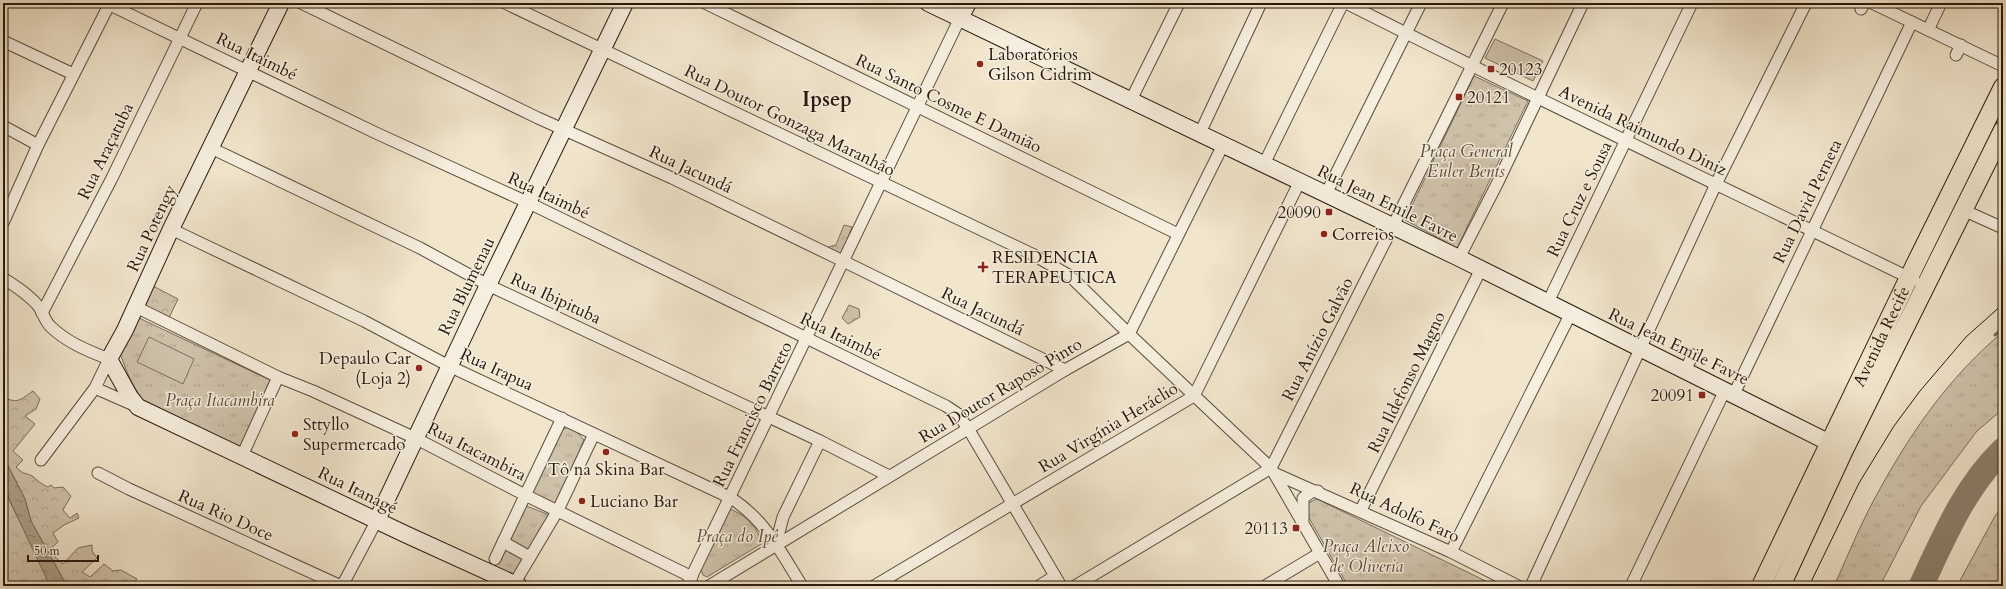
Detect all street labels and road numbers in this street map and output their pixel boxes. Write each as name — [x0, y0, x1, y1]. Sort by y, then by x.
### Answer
street label: Rua Itaimbé — [212, 27, 301, 86]
street label: Rua Santo Cosme E Damião — [852, 48, 1046, 159]
street label: Rua Doutor Gonzaga Maranhão — [681, 59, 899, 182]
street label: Avenida Raimundo Diniz — [1555, 80, 1731, 181]
street label: Rua Araçatuba — [72, 98, 139, 203]
street label: Rua David Perneta — [1767, 135, 1848, 267]
street label: Rua Cruz e Sousa — [1541, 137, 1618, 261]
street label: Rua Jacundá — [645, 140, 737, 199]
street label: Rua Jean Emile Favre — [1314, 159, 1462, 248]
street label: Rua Itaimbé — [504, 167, 593, 224]
street label: Rua Potengy — [121, 181, 182, 275]
street label: Rua Blumenau — [433, 233, 500, 339]
street label: Rua Ibipituba — [507, 267, 606, 330]
street label: Rua Anízio Galvão — [1276, 273, 1359, 405]
street label: Rua Jacundá — [938, 282, 1029, 342]
street label: Avenida Recife — [1847, 282, 1915, 391]
street label: Rua Jean Emile Favre — [1605, 302, 1753, 391]
street label: Rua Itaimbé — [796, 307, 885, 366]
street label: Rua Ildefonso Magno — [1362, 307, 1451, 457]
street label: Rua Doutor Raposo Pinto — [914, 333, 1086, 448]
street label: Rua Francisco Barreto — [707, 338, 798, 491]
street label: Rua Irapua — [457, 343, 538, 397]
street label: Rua Virgínia Heráclio — [1034, 377, 1182, 478]
street label: Rua Itacambira — [423, 417, 531, 487]
street label: Rua Itanagé — [314, 461, 401, 520]
street label: Rua Adolfo Faro — [1346, 477, 1464, 548]
street label: Rua Rio Doce — [175, 484, 277, 547]

